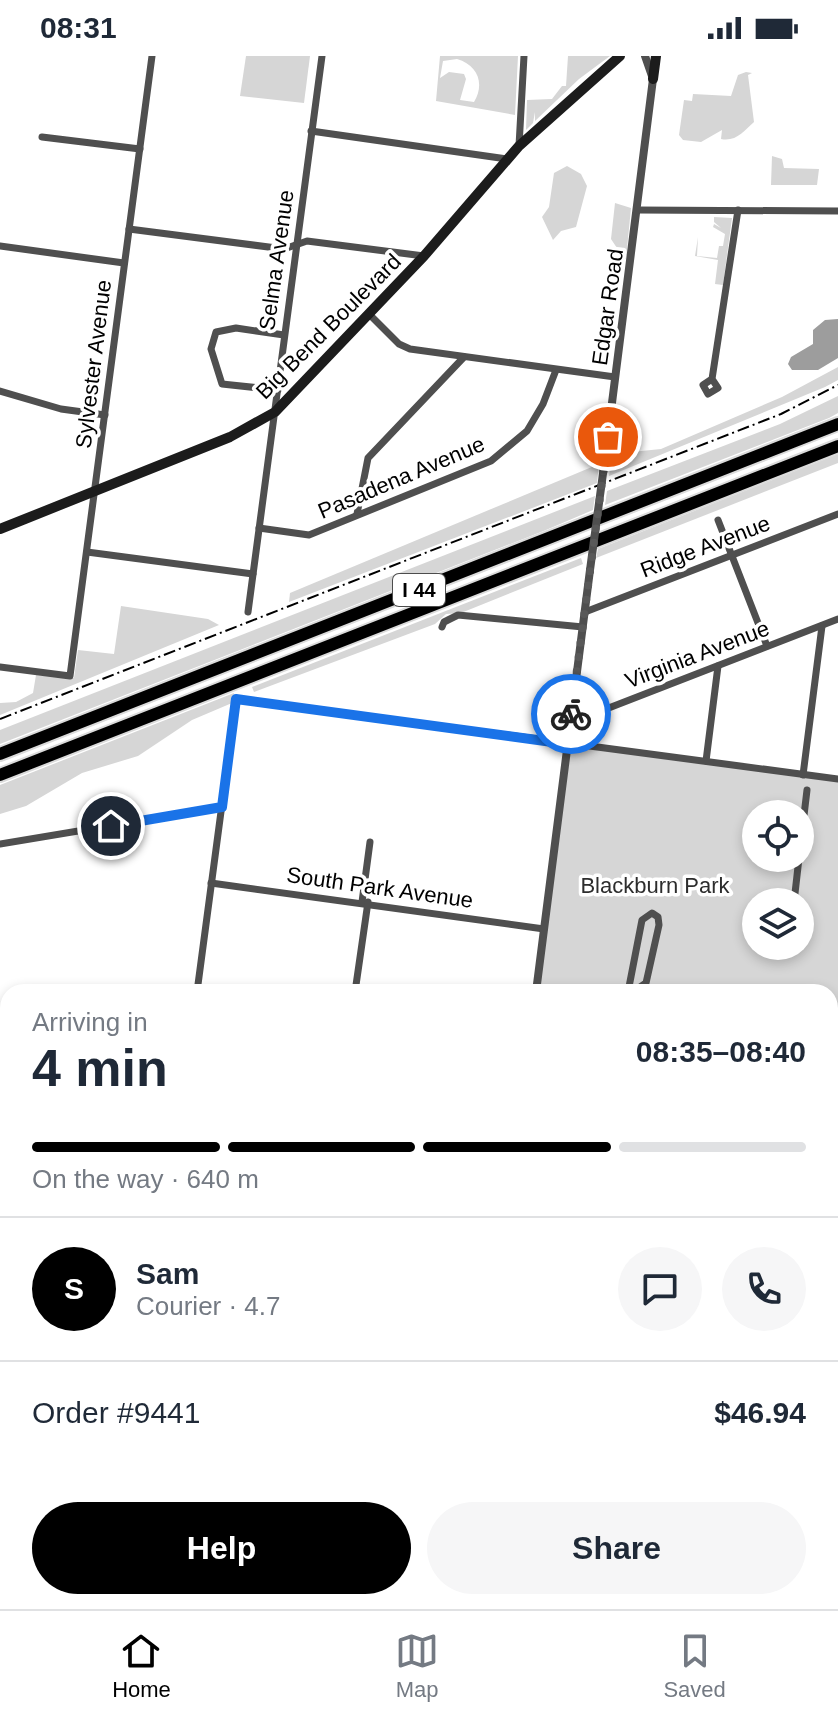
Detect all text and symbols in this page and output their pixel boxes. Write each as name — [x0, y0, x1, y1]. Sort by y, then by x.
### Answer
text: 08:31 — [40, 11, 117, 44]
street label: Selma Avenue — [254, 188, 299, 332]
street label: Edgar Road — [587, 247, 628, 367]
street label: Big Bend Boulevard — [251, 249, 406, 404]
street label: Sylvester Avenue — [71, 278, 116, 450]
pin — [574, 403, 642, 471]
icon: bag — [586, 415, 630, 459]
street label: Pasadena Avenue — [314, 431, 488, 524]
street label: Ridge Avenue — [637, 510, 773, 583]
road number: I 44 — [393, 574, 445, 606]
street label: Virginia Avenue — [622, 616, 773, 693]
courier — [531, 674, 611, 754]
icon: bike — [549, 692, 593, 736]
pin — [77, 792, 145, 860]
map controls — [742, 800, 814, 960]
button: locate — [742, 800, 814, 872]
icon: home — [89, 804, 133, 848]
street label: South Park Avenue — [285, 862, 475, 913]
park label: Blackburn Park — [580, 873, 731, 898]
button: layers — [742, 888, 814, 960]
text: Arriving in — [32, 1007, 148, 1037]
text: 08:35–08:40 — [636, 1035, 806, 1068]
text: 4 min — [32, 1039, 168, 1097]
text: On the way · 640 m — [32, 1164, 259, 1194]
button: chat — [618, 1247, 702, 1331]
button: phone — [722, 1247, 806, 1331]
text: Sam — [136, 1257, 199, 1290]
text: S — [64, 1272, 84, 1305]
text: Courier · 4.7 — [136, 1291, 281, 1321]
text: Order #9441 — [32, 1396, 200, 1429]
text: $46.94 — [714, 1396, 806, 1429]
button: Help — [32, 1502, 411, 1594]
button: Share — [427, 1502, 806, 1594]
tab: Home — [112, 1629, 171, 1703]
tab: Map — [395, 1629, 439, 1703]
tab: Saved — [663, 1629, 726, 1703]

